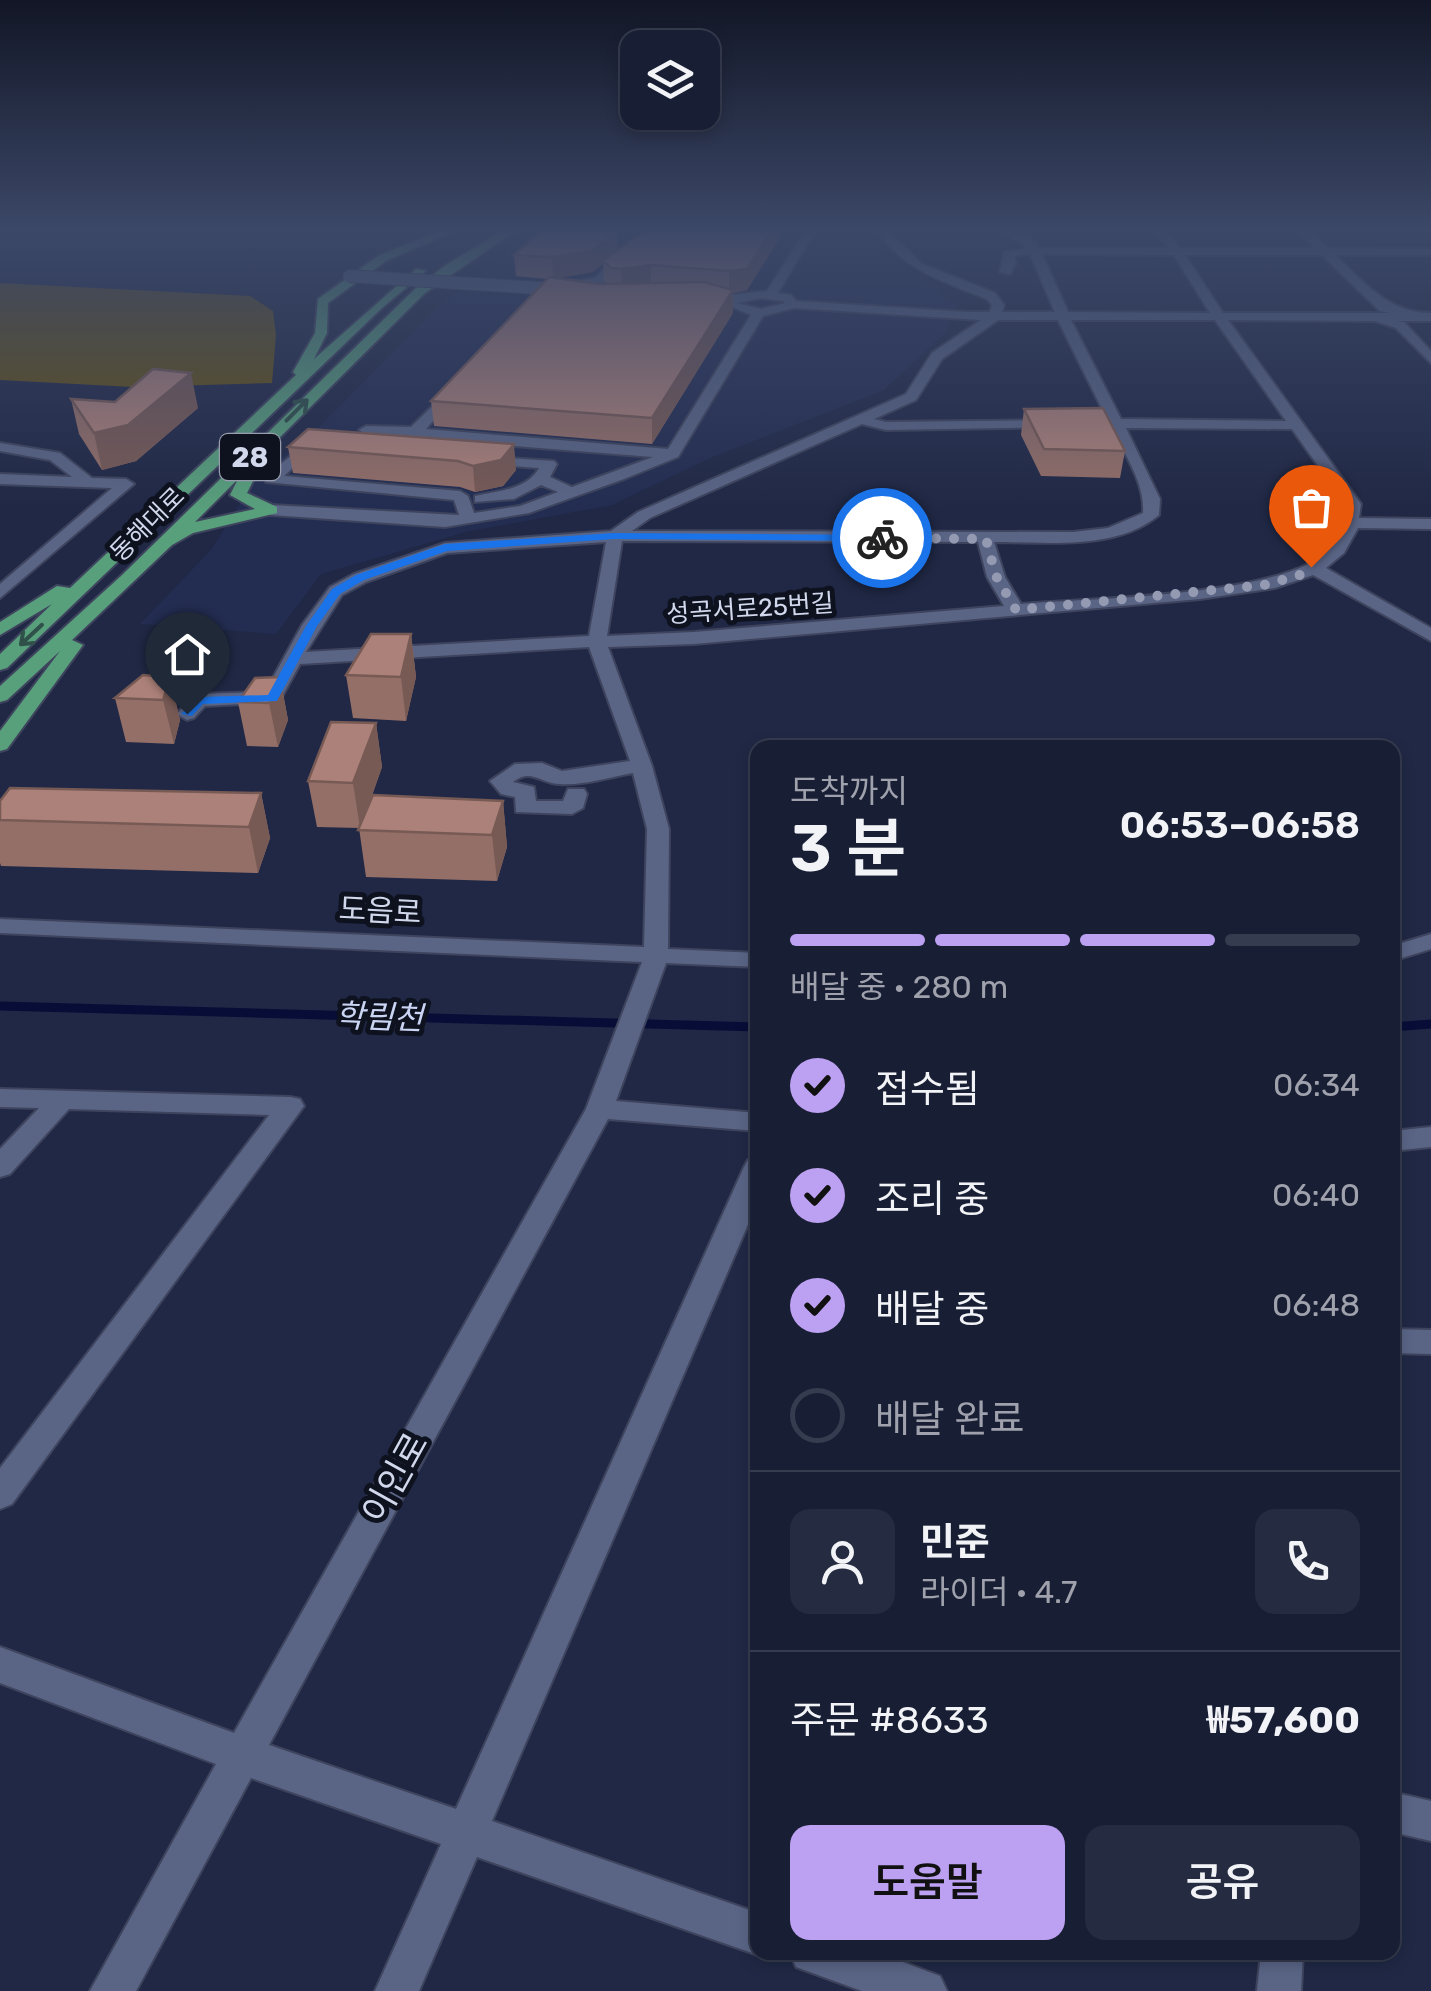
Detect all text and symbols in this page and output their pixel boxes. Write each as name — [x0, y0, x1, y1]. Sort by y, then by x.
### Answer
map controls — [620, 30, 720, 130]
button: layers — [620, 30, 720, 130]
one-way arrow — [284, 398, 308, 422]
road number: 28 — [220, 434, 280, 480]
pin — [1269, 465, 1354, 568]
icon: bag — [1284, 480, 1339, 535]
street label: 동해대로 — [105, 482, 190, 567]
courier — [832, 488, 932, 588]
icon: bike — [855, 511, 910, 566]
street label: 성곡서로25번길 — [665, 588, 835, 629]
pin — [145, 612, 230, 715]
one-way arrow — [20, 623, 44, 647]
icon: home — [160, 627, 215, 682]
text: 도착까지 — [790, 772, 908, 810]
text: 06:53–06:58 — [1120, 802, 1360, 848]
text: 3 분 — [790, 810, 906, 887]
street label: 도음로 — [338, 891, 422, 931]
text: 배달 중 · 280 m — [790, 968, 1008, 1006]
water label: 학림천 — [334, 996, 427, 1038]
icon: check — [790, 1058, 845, 1113]
text: 접수됨 — [875, 1066, 980, 1112]
text: 06:34 — [1273, 1066, 1360, 1104]
icon: check — [790, 1168, 845, 1223]
text: 조리 중 — [875, 1176, 989, 1222]
text: 06:40 — [1272, 1176, 1360, 1214]
icon: check — [790, 1278, 845, 1333]
text: 배달 중 — [875, 1286, 989, 1332]
text: 06:48 — [1272, 1286, 1360, 1324]
text: 배달 완료 — [875, 1396, 1024, 1442]
street label: 이인로 — [353, 1426, 437, 1530]
button: person — [790, 1509, 895, 1614]
button: phone — [1255, 1509, 1360, 1614]
text: 민준 — [920, 1519, 990, 1565]
text: 라이더 · 4.7 — [920, 1573, 1077, 1611]
text: 주문 #8633 — [790, 1697, 988, 1743]
text: ₩57,600 — [1207, 1697, 1360, 1743]
button: 도움말 — [790, 1825, 1065, 1940]
button: 공유 — [1085, 1825, 1360, 1940]

